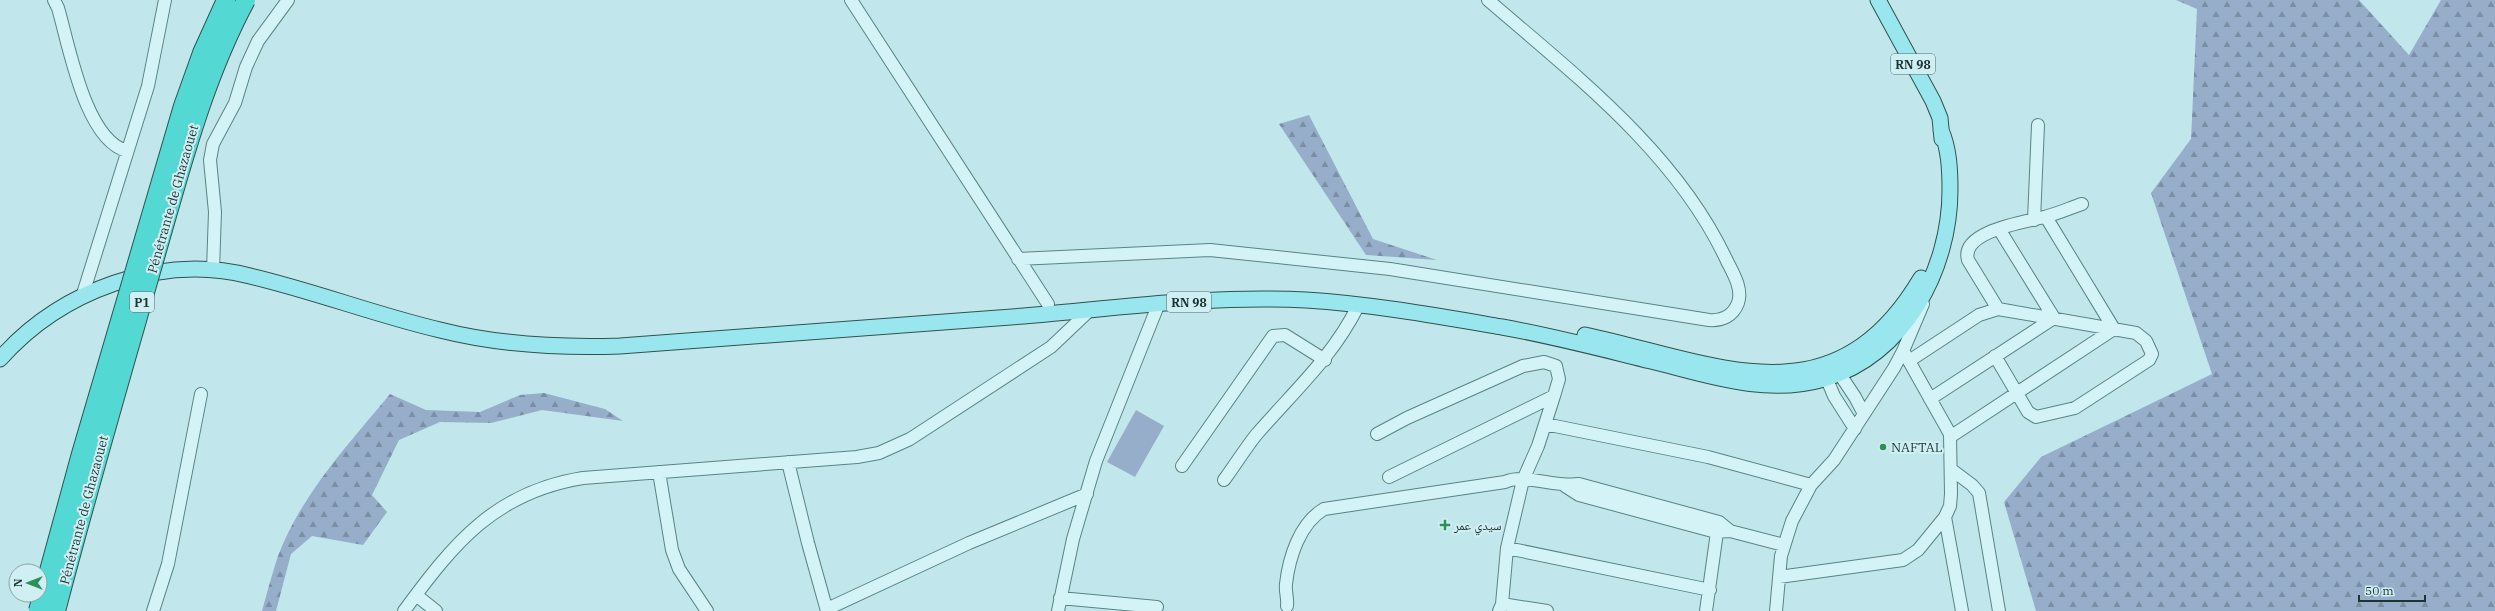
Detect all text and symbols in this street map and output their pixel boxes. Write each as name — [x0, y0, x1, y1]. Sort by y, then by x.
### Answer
road number: RN 98 — [1891, 54, 1935, 74]
street label: Pénétrante de Ghazaouet — [144, 122, 202, 275]
road number: P1 — [130, 292, 154, 312]
road number: RN 98 — [1167, 292, 1211, 312]
street label: Pénétrante de Ghazaouet — [56, 433, 112, 586]
place label: NAFTAL — [1891, 439, 1943, 456]
marker: NAFTAL — [1878, 442, 1888, 452]
place label: سيدي عمر — [1453, 517, 1502, 536]
marker: سيدي عمر — [1439, 519, 1451, 531]
north arrow — [8, 563, 48, 603]
scale bar — [2359, 577, 2425, 603]
text: N — [11, 578, 25, 587]
text: 50 m — [2365, 583, 2394, 598]

